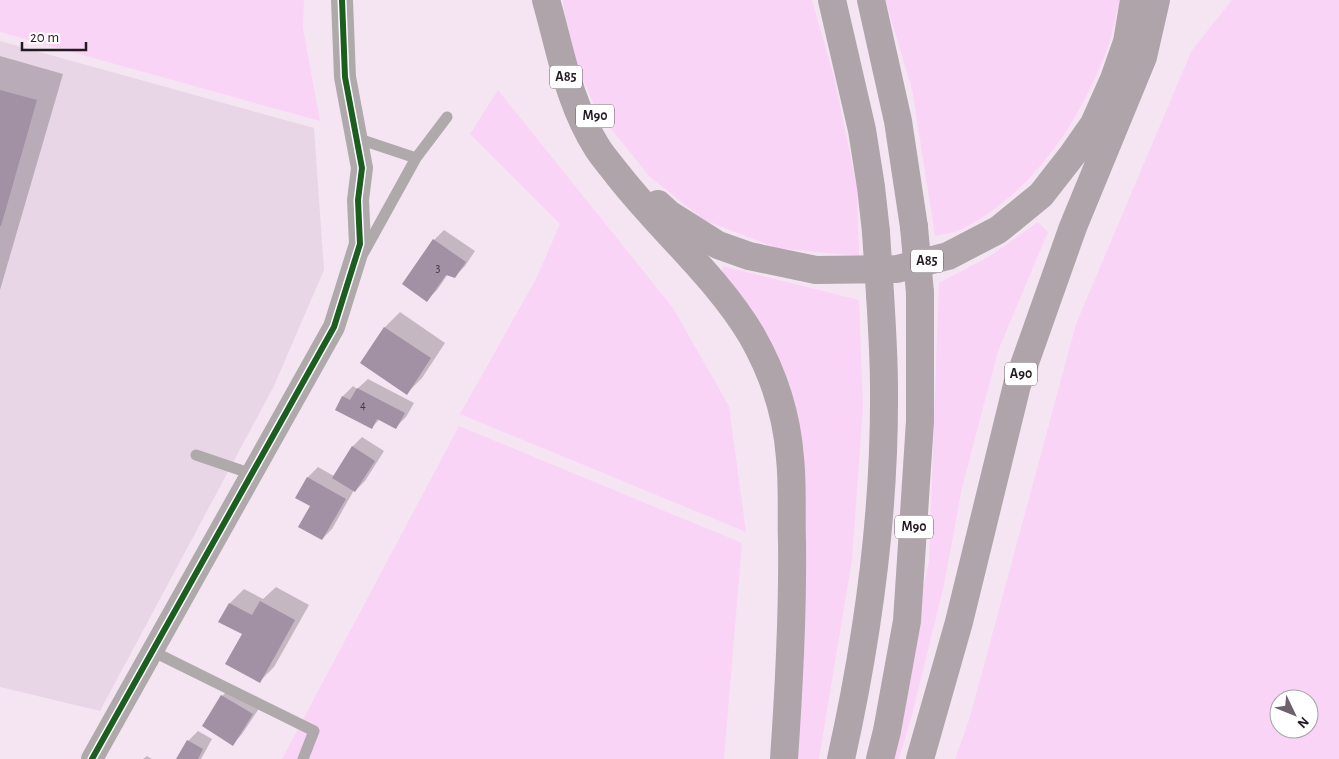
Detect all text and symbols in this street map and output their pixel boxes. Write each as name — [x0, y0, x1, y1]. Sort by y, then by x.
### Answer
scale bar — [22, 20, 86, 52]
text: 20 m — [30, 30, 59, 45]
road number: A85 — [550, 66, 582, 88]
road number: M90 — [576, 104, 614, 128]
road number: A85 — [911, 250, 943, 272]
house number: 3 — [436, 262, 441, 274]
road number: A90 — [1005, 362, 1037, 386]
house number: 4 — [360, 399, 366, 411]
road number: M90 — [895, 516, 933, 538]
north arrow — [1269, 689, 1319, 739]
text: N — [1294, 714, 1311, 731]

